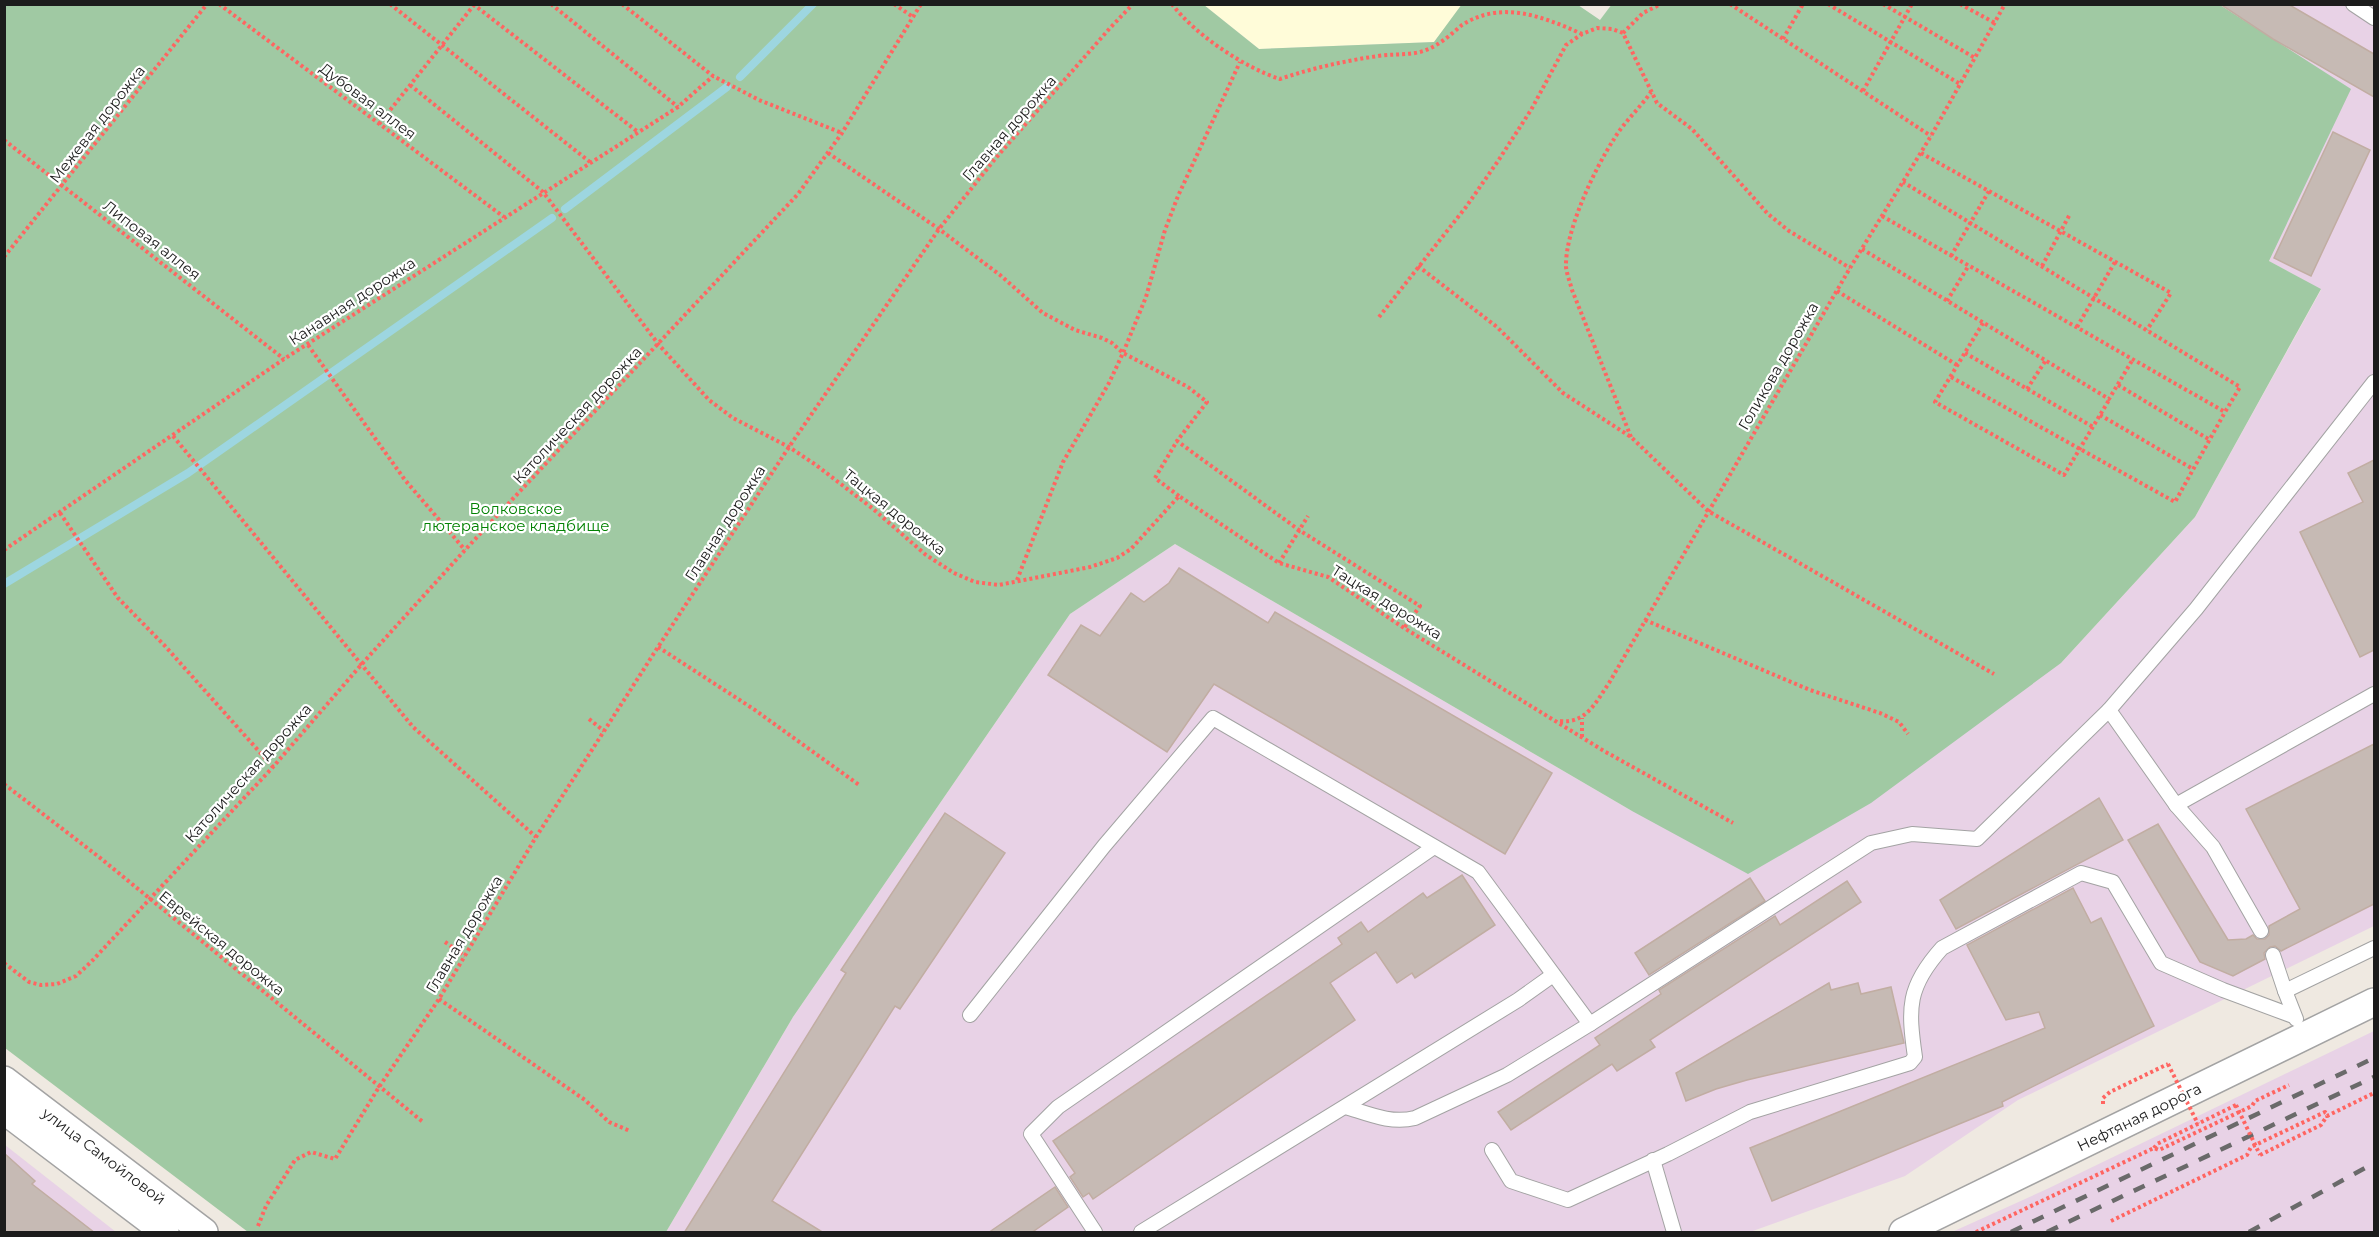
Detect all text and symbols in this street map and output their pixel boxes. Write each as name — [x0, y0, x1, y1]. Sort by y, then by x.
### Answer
street label: Дубовая аллея — [316, 59, 420, 143]
street label: Межевая дорожка — [45, 61, 149, 187]
street label: Главная дорожка — [958, 71, 1060, 185]
street label: Липовая аллея — [99, 196, 205, 284]
street label: Канавная дорожка — [285, 253, 419, 349]
street label: Голикова дорожка — [1734, 299, 1822, 433]
street label: Католическая дорожка — [508, 342, 646, 488]
street label: Главная дорожка — [681, 462, 769, 584]
street label: Тацкая дорожка — [840, 465, 950, 559]
park label: Волковское лютеранское кладбище — [422, 499, 610, 535]
street label: Тацкая дорожка — [1328, 560, 1446, 644]
street label: Католическая дорожка — [180, 700, 316, 846]
street label: Главная дорожка — [421, 872, 507, 996]
street label: Еврейская дорожка — [155, 886, 289, 1000]
street label: Нефтяная дорога — [2074, 1079, 2204, 1155]
street label: улица Самойловой — [38, 1103, 170, 1209]

